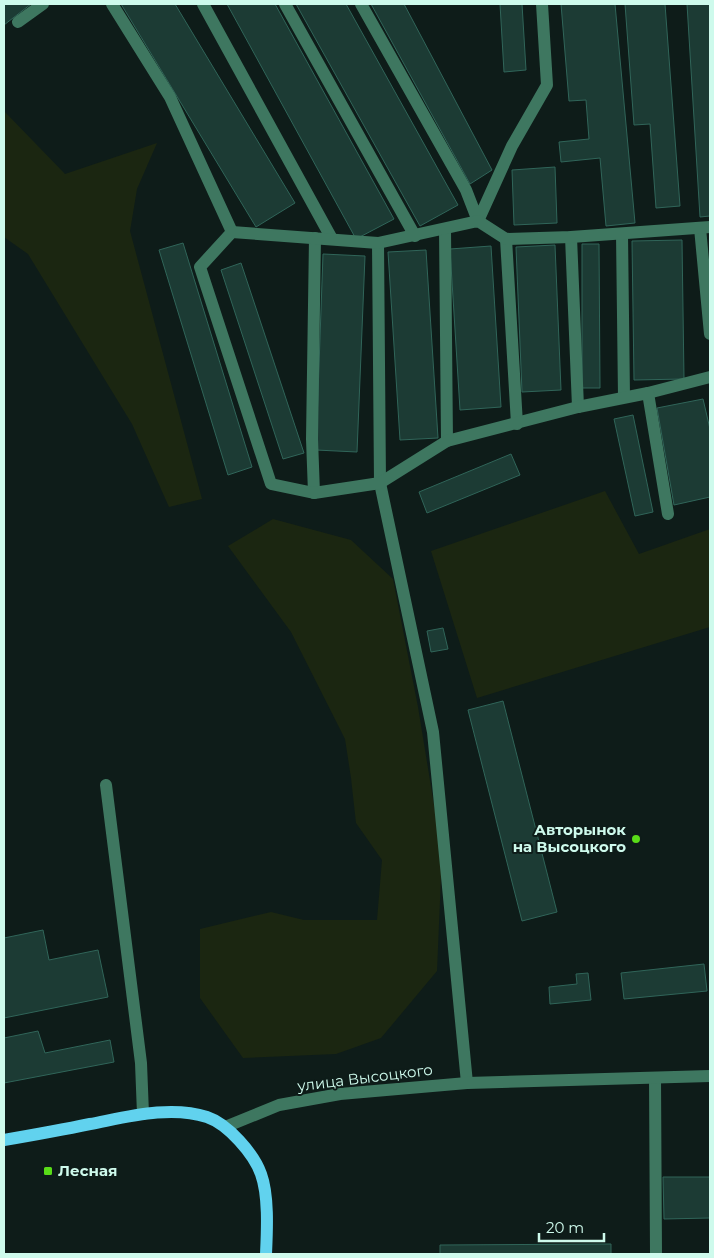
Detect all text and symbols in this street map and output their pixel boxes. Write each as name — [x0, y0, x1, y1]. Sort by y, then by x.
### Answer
place label: Авторынок на Высоцкого — [513, 820, 626, 856]
marker: Авторынок на Высоцкого — [630, 833, 642, 845]
street label: улица Высоцкого — [295, 1060, 434, 1095]
place label: Лесная — [58, 1161, 117, 1180]
marker: Лесная — [42, 1165, 54, 1177]
scale bar — [539, 1210, 604, 1242]
text: 20 m — [546, 1218, 584, 1237]

